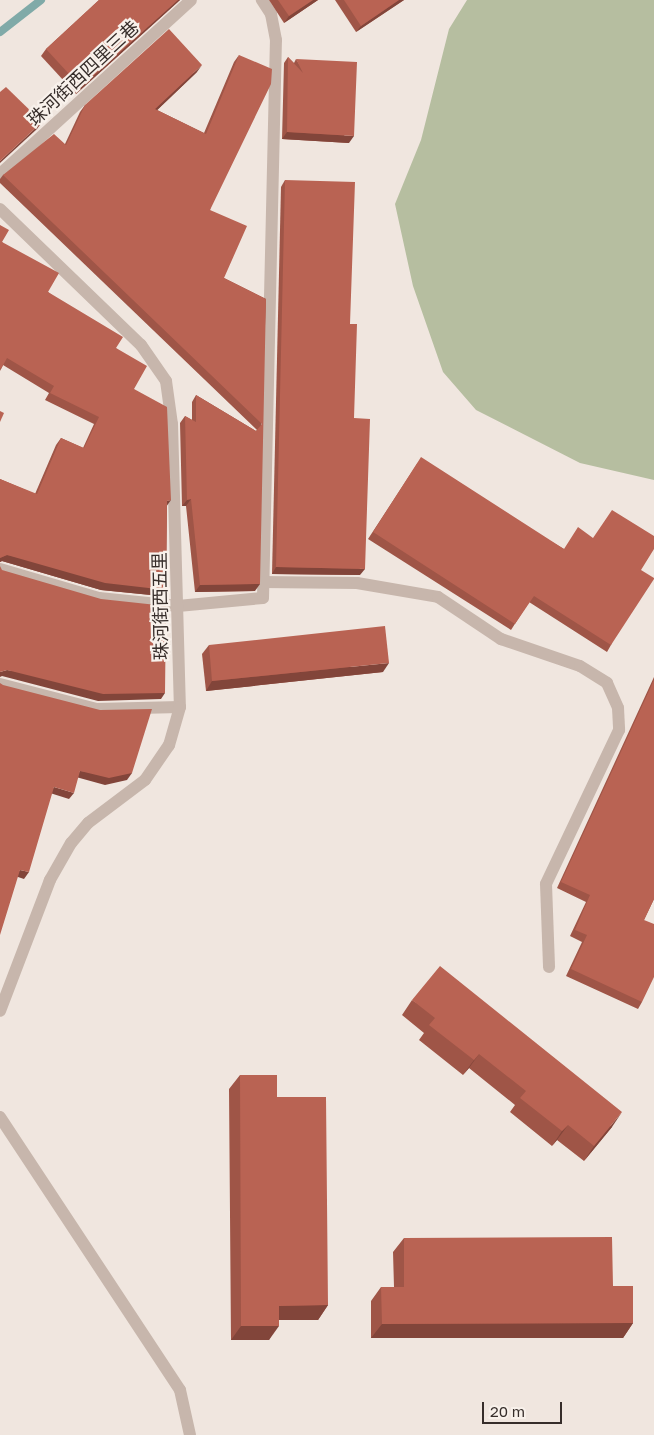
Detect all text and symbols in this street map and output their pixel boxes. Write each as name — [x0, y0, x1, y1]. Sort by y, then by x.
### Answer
street label: 珠河街西四里三巷 — [23, 16, 143, 130]
street label: 珠河街西五里 — [148, 552, 172, 660]
scale bar — [484, 1392, 564, 1424]
text: 20 m — [490, 1402, 525, 1420]

